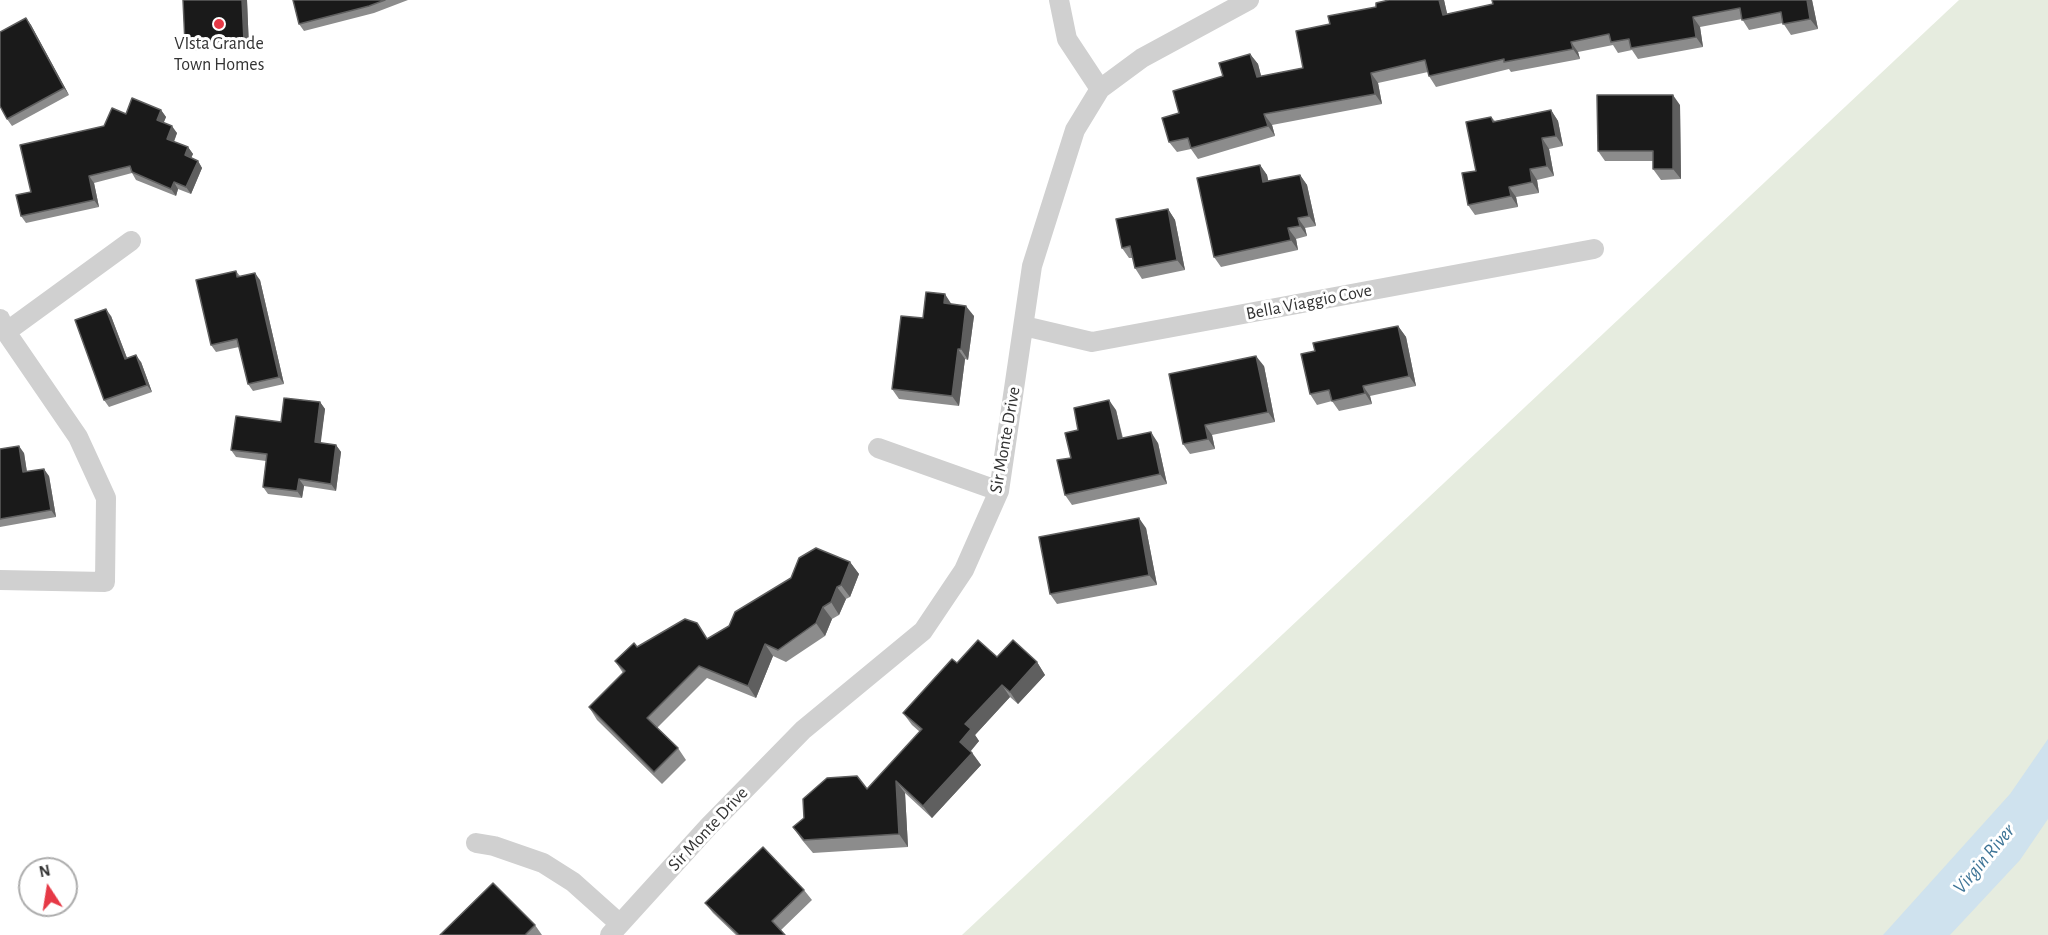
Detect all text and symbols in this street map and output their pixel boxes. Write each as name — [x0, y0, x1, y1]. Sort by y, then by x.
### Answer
marker: VIsta Grande Town Homes — [212, 17, 226, 31]
place label: VIsta Grande Town Homes — [174, 33, 264, 76]
street label: Bella Viaggio Cove — [1244, 279, 1374, 325]
street label: Sir Monte Drive — [985, 385, 1025, 495]
street label: Sir Monte Drive — [663, 782, 753, 876]
water label: Virgin River — [1948, 819, 2020, 899]
north arrow — [18, 857, 78, 917]
text: N — [38, 862, 52, 880]

